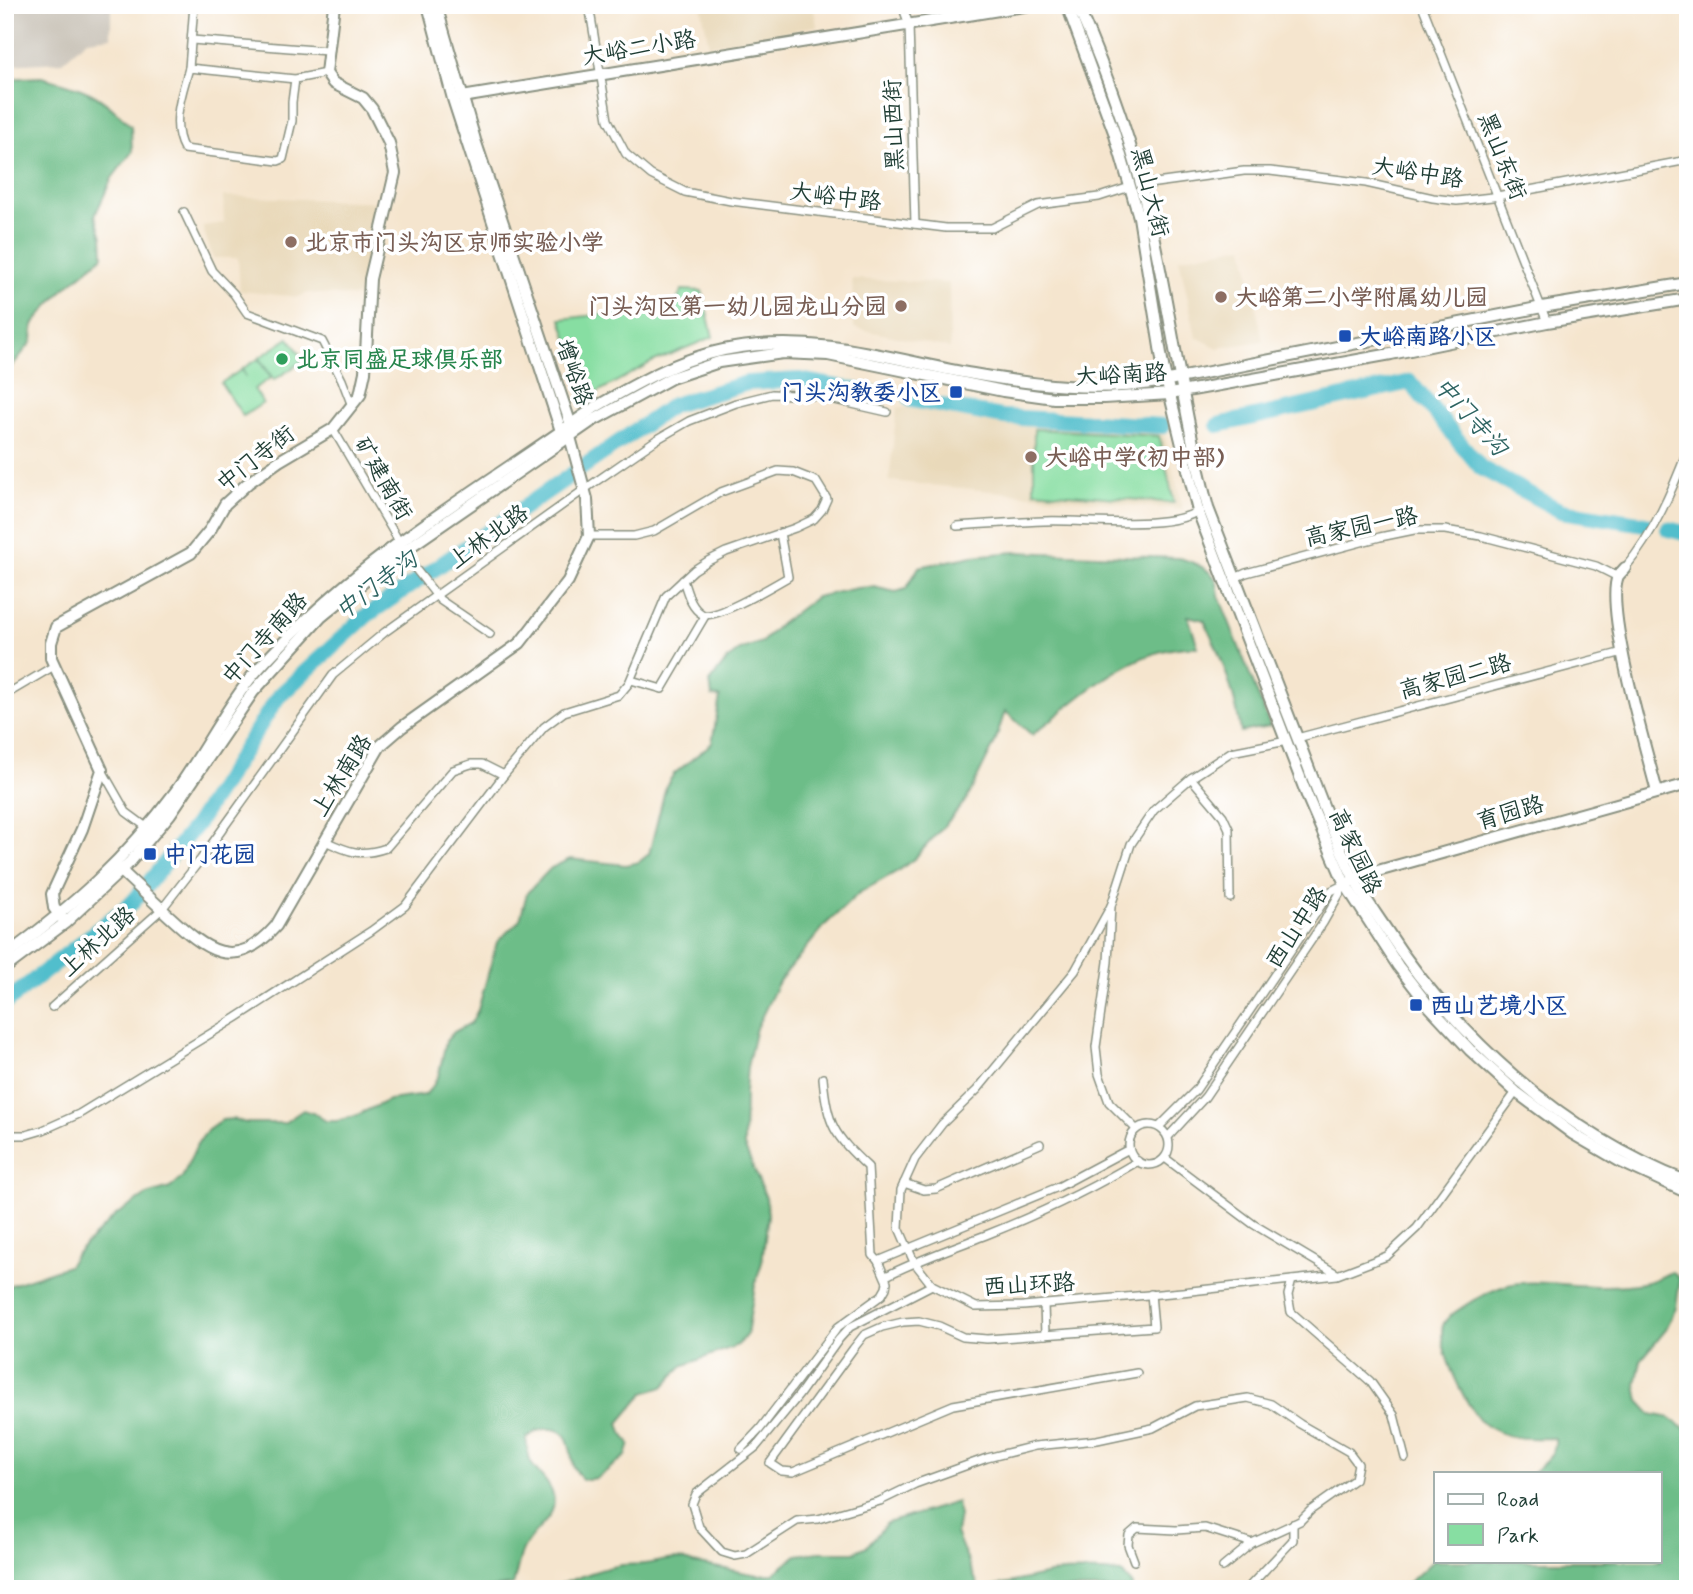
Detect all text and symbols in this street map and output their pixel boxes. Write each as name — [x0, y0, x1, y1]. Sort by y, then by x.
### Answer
street label: 大峪二小路 — [580, 25, 698, 73]
street label: 黑山西街 — [878, 78, 912, 171]
street label: 黑山东街 — [1470, 108, 1532, 205]
street label: 黑山大街 — [1123, 144, 1175, 241]
street label: 大峪中路 — [1370, 152, 1465, 196]
street label: 大峪中路 — [788, 177, 883, 218]
place label: 北京市门头沟区京师实验小学 — [305, 229, 604, 259]
marker: 北京市门头沟区京师实验小学 — [283, 234, 299, 250]
place label: 大峪第二小学附属幼儿园 — [1235, 284, 1488, 314]
marker: 大峪第二小学附属幼儿园 — [1213, 289, 1229, 305]
place label: 门头沟区第一幼儿园龙山分园 — [588, 293, 887, 323]
marker: 门头沟区第一幼儿园龙山分园 — [893, 298, 909, 314]
place label: 大峪南路小区 — [1359, 323, 1497, 353]
marker: 大峪南路小区 — [1337, 328, 1353, 344]
street label: 增峪路 — [548, 335, 599, 410]
place label: 北京同盛足球俱乐部 — [296, 346, 503, 376]
marker: 北京同盛足球俱乐部 — [274, 351, 290, 367]
street label: 大峪南路 — [1074, 359, 1168, 393]
water label: 中门寺沟 — [1426, 371, 1515, 465]
place label: 门头沟教委小区 — [781, 379, 942, 409]
marker: 门头沟教委小区 — [948, 384, 964, 400]
street label: 中门寺街 — [211, 419, 302, 500]
street label: 矿建南街 — [346, 432, 418, 526]
place label: 大峪中学(初中部) — [1045, 444, 1225, 474]
marker: 大峪中学(初中部) — [1023, 449, 1039, 465]
street label: 上林北路 — [443, 498, 535, 577]
street label: 高家园一路 — [1302, 501, 1421, 555]
water label: 中门寺沟 — [329, 544, 426, 627]
street label: 中门寺南路 — [216, 587, 315, 692]
street label: 高家园二路 — [1396, 649, 1515, 707]
street label: 上林南路 — [306, 729, 380, 823]
street label: 育园路 — [1473, 790, 1548, 838]
street label: 高家园路 — [1321, 804, 1387, 900]
place label: 中门花园 — [164, 841, 256, 871]
marker: 中门花园 — [142, 846, 158, 862]
street label: 西山中路 — [1260, 881, 1335, 975]
street label: 上林北路 — [54, 901, 143, 984]
place label: 西山艺境小区 — [1430, 992, 1568, 1022]
marker: 西山艺境小区 — [1408, 997, 1424, 1013]
street label: 西山环路 — [982, 1269, 1076, 1303]
legend — [1434, 1472, 1662, 1562]
text: Road — [1497, 1486, 1539, 1514]
text: Park — [1497, 1522, 1539, 1550]

